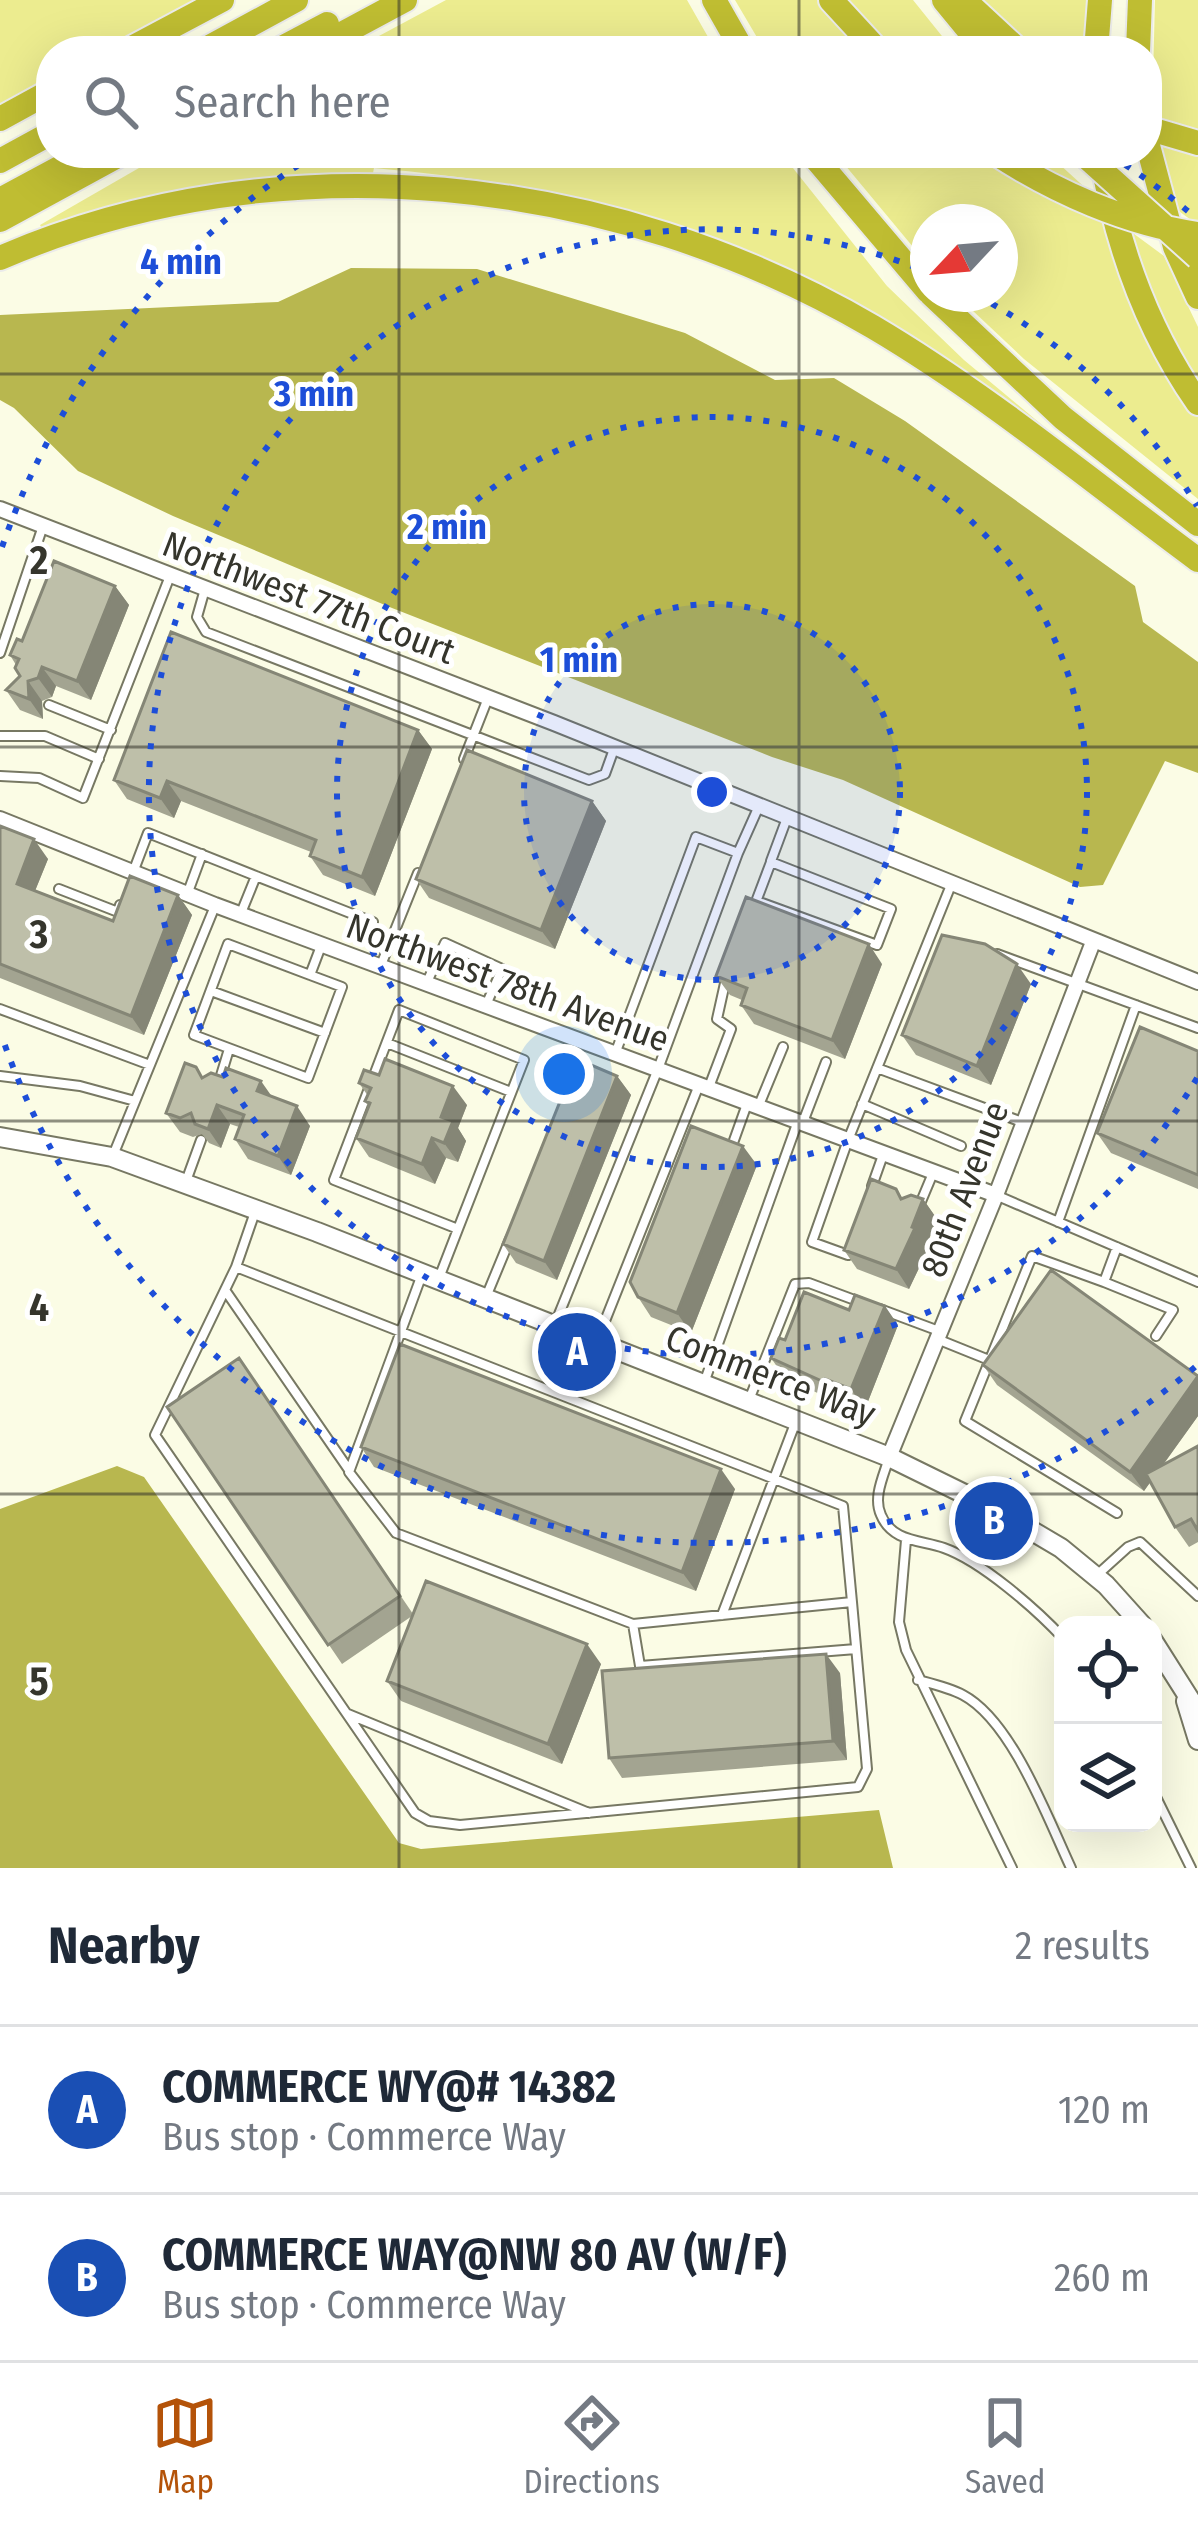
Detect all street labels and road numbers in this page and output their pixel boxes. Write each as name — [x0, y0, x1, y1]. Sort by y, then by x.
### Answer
street label: Northwest 77th Court — [156, 522, 461, 674]
street label: Northwest 78th Avenue — [340, 904, 675, 1062]
street label: 80th Avenue — [911, 1096, 1018, 1283]
street label: Commerce Way — [659, 1316, 882, 1436]

